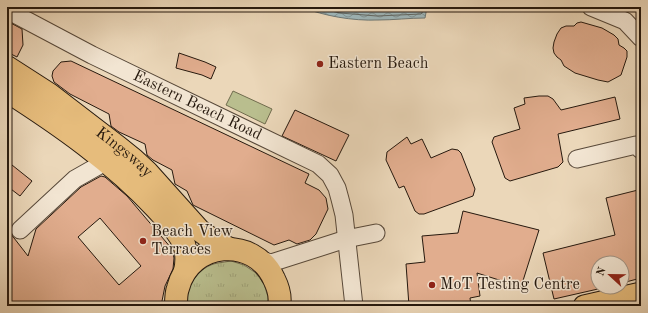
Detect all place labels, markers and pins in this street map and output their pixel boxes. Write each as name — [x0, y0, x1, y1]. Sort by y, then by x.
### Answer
place label: Eastern Beach — [328, 56, 429, 72]
marker: Eastern Beach — [315, 59, 325, 69]
place label: Beach View Terraces — [151, 224, 234, 258]
marker: Beach View Terraces — [138, 236, 148, 246]
place label: MoT Testing Centre — [440, 277, 580, 293]
marker: MoT Testing Centre — [427, 280, 437, 290]

